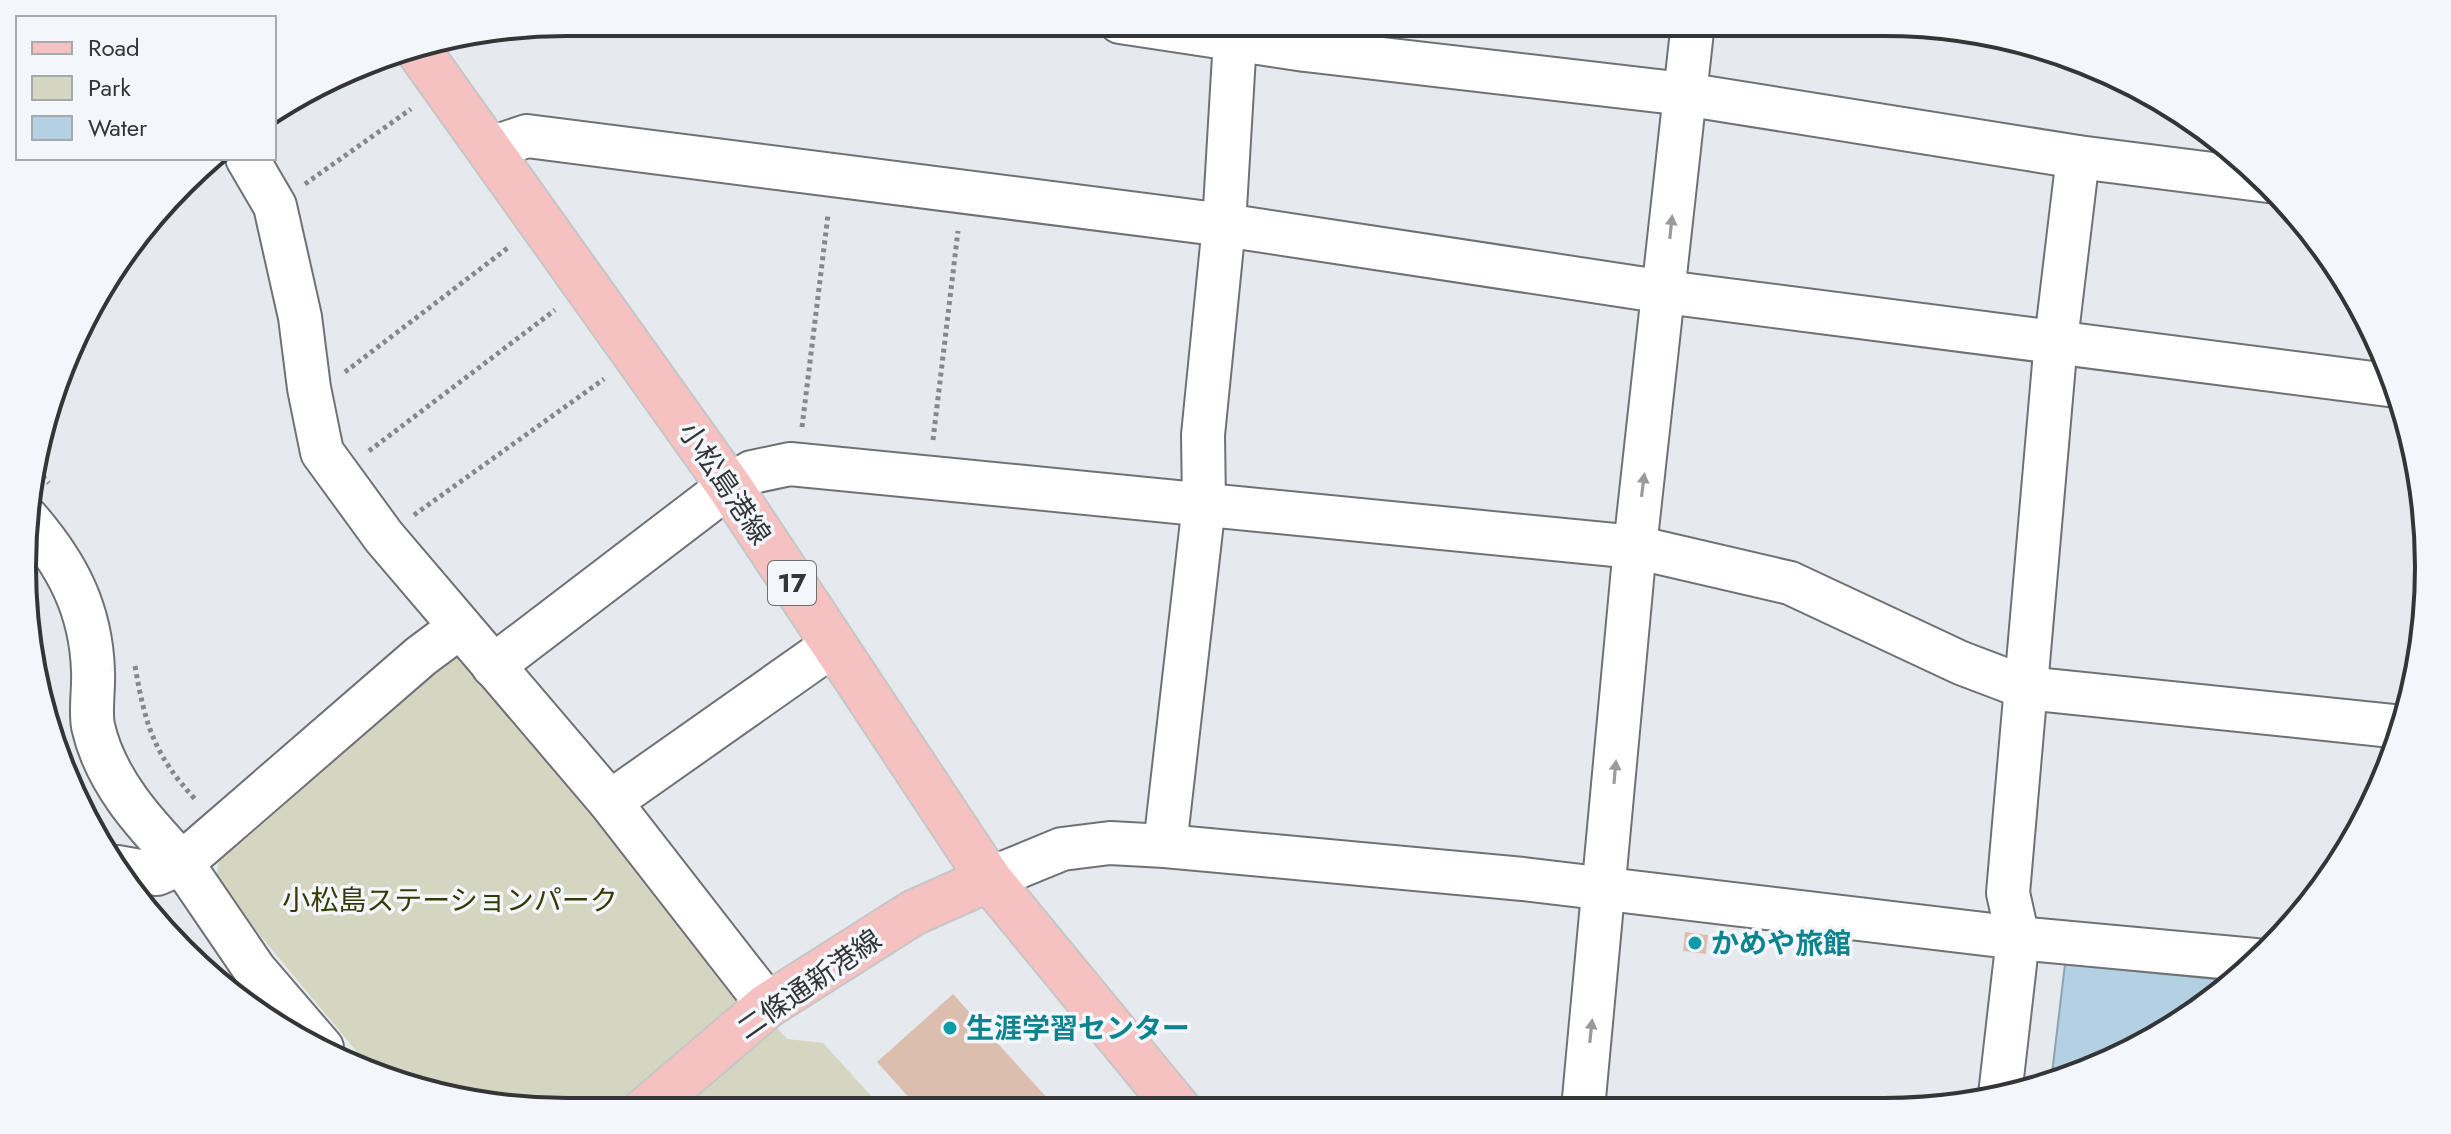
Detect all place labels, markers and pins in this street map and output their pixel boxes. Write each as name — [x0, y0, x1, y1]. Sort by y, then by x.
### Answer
place label: かめや旅館 — [1711, 923, 1851, 964]
marker: かめや旅館 — [1686, 934, 1704, 952]
place label: 生涯学習センター — [966, 1008, 1190, 1049]
marker: 生涯学習センター — [941, 1019, 959, 1037]

